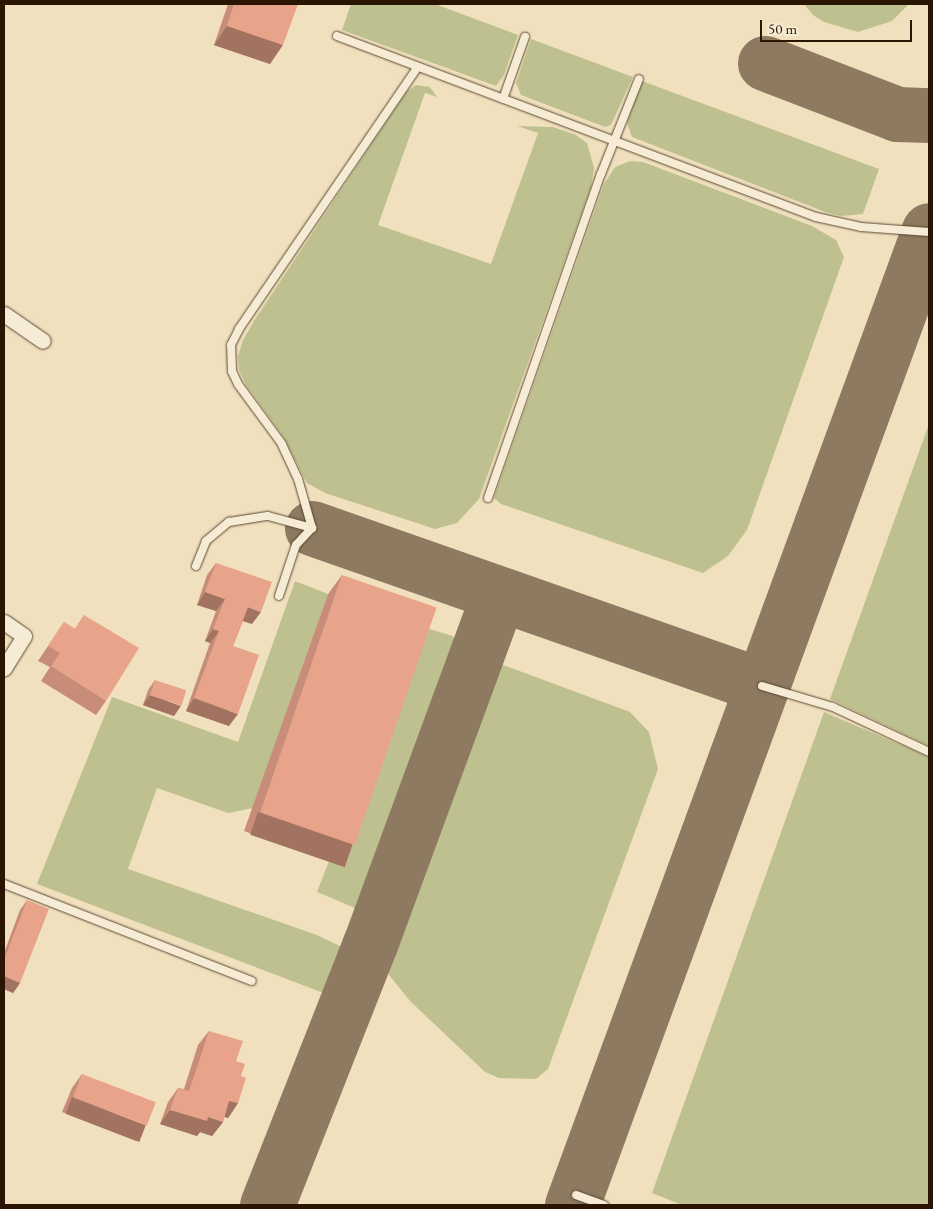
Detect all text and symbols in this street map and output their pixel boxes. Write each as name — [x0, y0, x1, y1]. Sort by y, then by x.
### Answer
scale bar — [763, 10, 916, 42]
text: 50 m — [768, 19, 797, 38]

